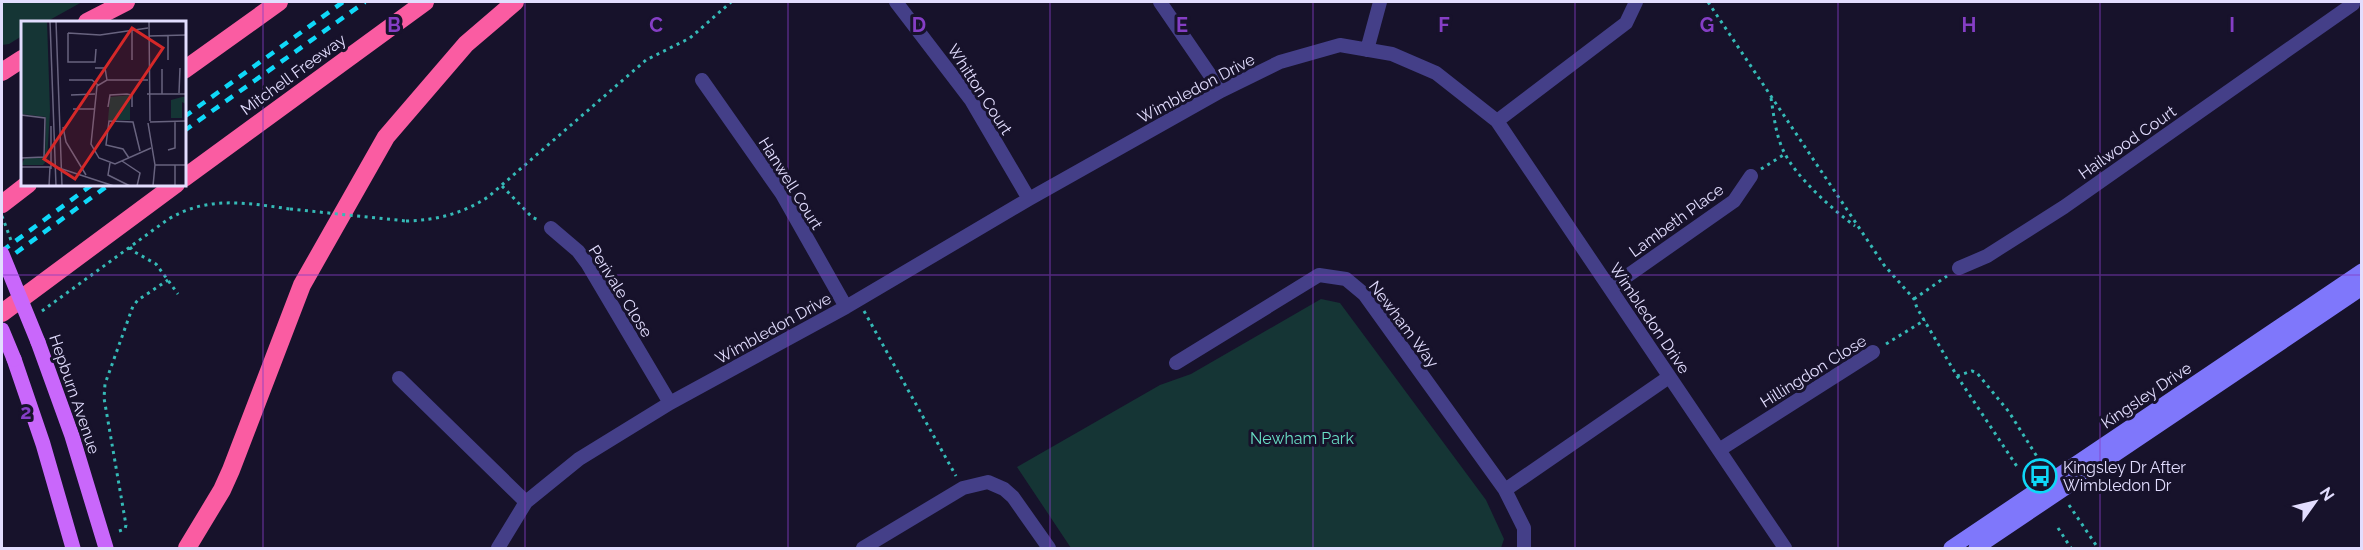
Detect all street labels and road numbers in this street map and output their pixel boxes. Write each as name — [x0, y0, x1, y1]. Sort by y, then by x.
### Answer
street label: Mitchell Freeway — [237, 30, 350, 119]
street label: Whitton Court — [943, 40, 1016, 139]
street label: Wimbledon Drive — [1135, 50, 1258, 127]
street label: Hailwood Court — [2075, 101, 2180, 183]
street label: Hanwell Court — [755, 134, 827, 233]
street label: Lambeth Place — [1625, 180, 1727, 261]
street label: Perivale Close — [585, 242, 656, 341]
street label: Wimbledon Drive — [1605, 259, 1694, 377]
street label: Newham Way — [1365, 277, 1443, 372]
street label: Wimbledon Drive — [712, 289, 835, 368]
street label: Hillingdon Close — [1757, 331, 1870, 412]
street label: Hepburn Avenue — [45, 332, 104, 456]
street label: Kingsley Drive — [2098, 358, 2195, 433]

